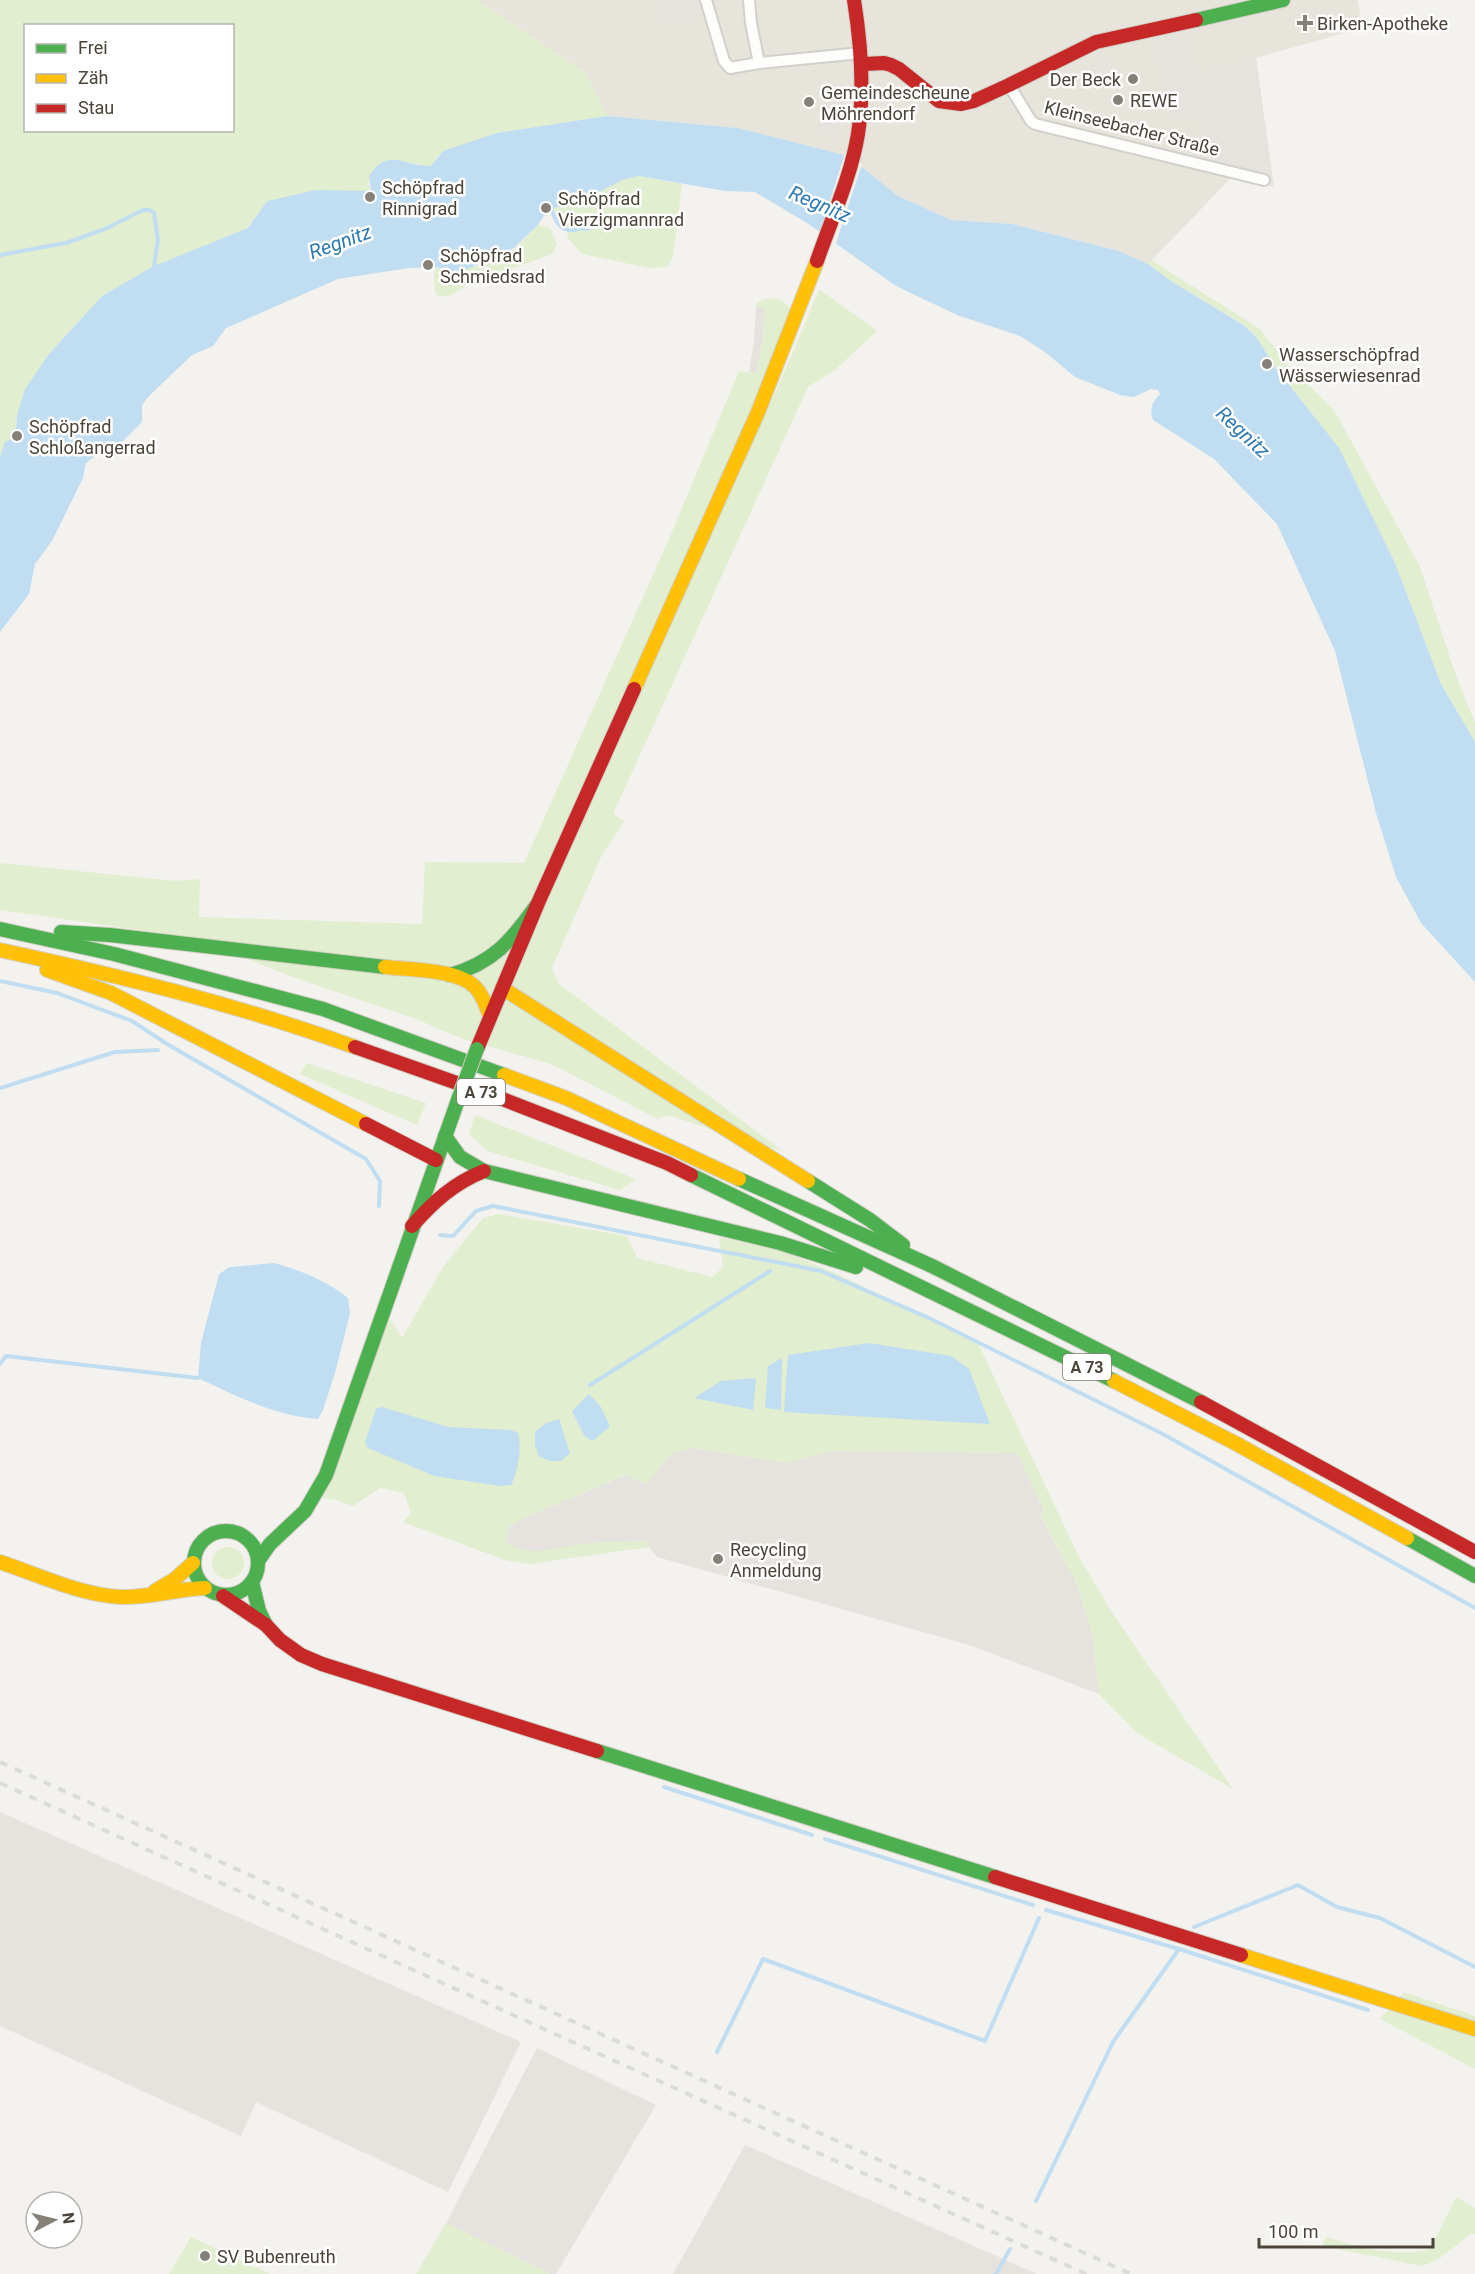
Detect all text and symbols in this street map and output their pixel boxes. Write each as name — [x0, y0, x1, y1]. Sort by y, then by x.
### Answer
place label: Birken-Apotheke — [1317, 13, 1448, 34]
marker: Birken-Apotheke — [1298, 16, 1312, 30]
legend — [24, 24, 234, 132]
text: Frei — [78, 37, 108, 58]
text: Zäh — [78, 67, 109, 88]
place label: Der Beck — [1050, 69, 1122, 90]
marker: Der Beck — [1126, 72, 1140, 86]
place label: Gemeindescheune Möhrendorf — [821, 82, 970, 124]
place label: REWE — [1130, 90, 1178, 111]
marker: REWE — [1111, 93, 1125, 107]
marker: Gemeindescheune Möhrendorf — [802, 95, 816, 109]
street label: Kleinseebacher Straße — [1042, 96, 1222, 160]
text: Stau — [78, 97, 114, 118]
place label: Schöpfrad Rinnigrad — [382, 177, 464, 219]
water label: Regnitz — [786, 180, 855, 228]
place label: Schöpfrad Vierzigmannrad — [558, 188, 684, 230]
marker: Schöpfrad Rinnigrad — [363, 190, 377, 204]
marker: Schöpfrad Vierzigmannrad — [539, 201, 553, 215]
water label: Regnitz — [306, 220, 375, 264]
place label: Schöpfrad Schmiedsrad — [440, 245, 545, 287]
marker: Schöpfrad Schmiedsrad — [421, 258, 435, 272]
place label: Wasserschöpfrad Wässerwiesenrad — [1279, 344, 1421, 386]
marker: Wasserschöpfrad Wässerwiesenrad — [1260, 357, 1274, 371]
water label: Regnitz — [1211, 401, 1275, 463]
place label: Schöpfrad Schloßangerrad — [29, 416, 156, 458]
marker: Schöpfrad Schloßangerrad — [10, 429, 24, 443]
road number: A 73 — [457, 1079, 505, 1105]
road number: A 73 — [1063, 1354, 1111, 1380]
place label: Recycling Anmeldung — [730, 1539, 822, 1581]
marker: Recycling Anmeldung — [711, 1552, 725, 1566]
north arrow — [24, 2190, 84, 2250]
text: N — [58, 2211, 79, 2225]
scale bar — [1259, 2211, 1433, 2249]
text: 100 m — [1268, 2221, 1319, 2242]
place label: SV Bubenreuth — [217, 2246, 336, 2267]
marker: SV Bubenreuth — [198, 2249, 212, 2263]

